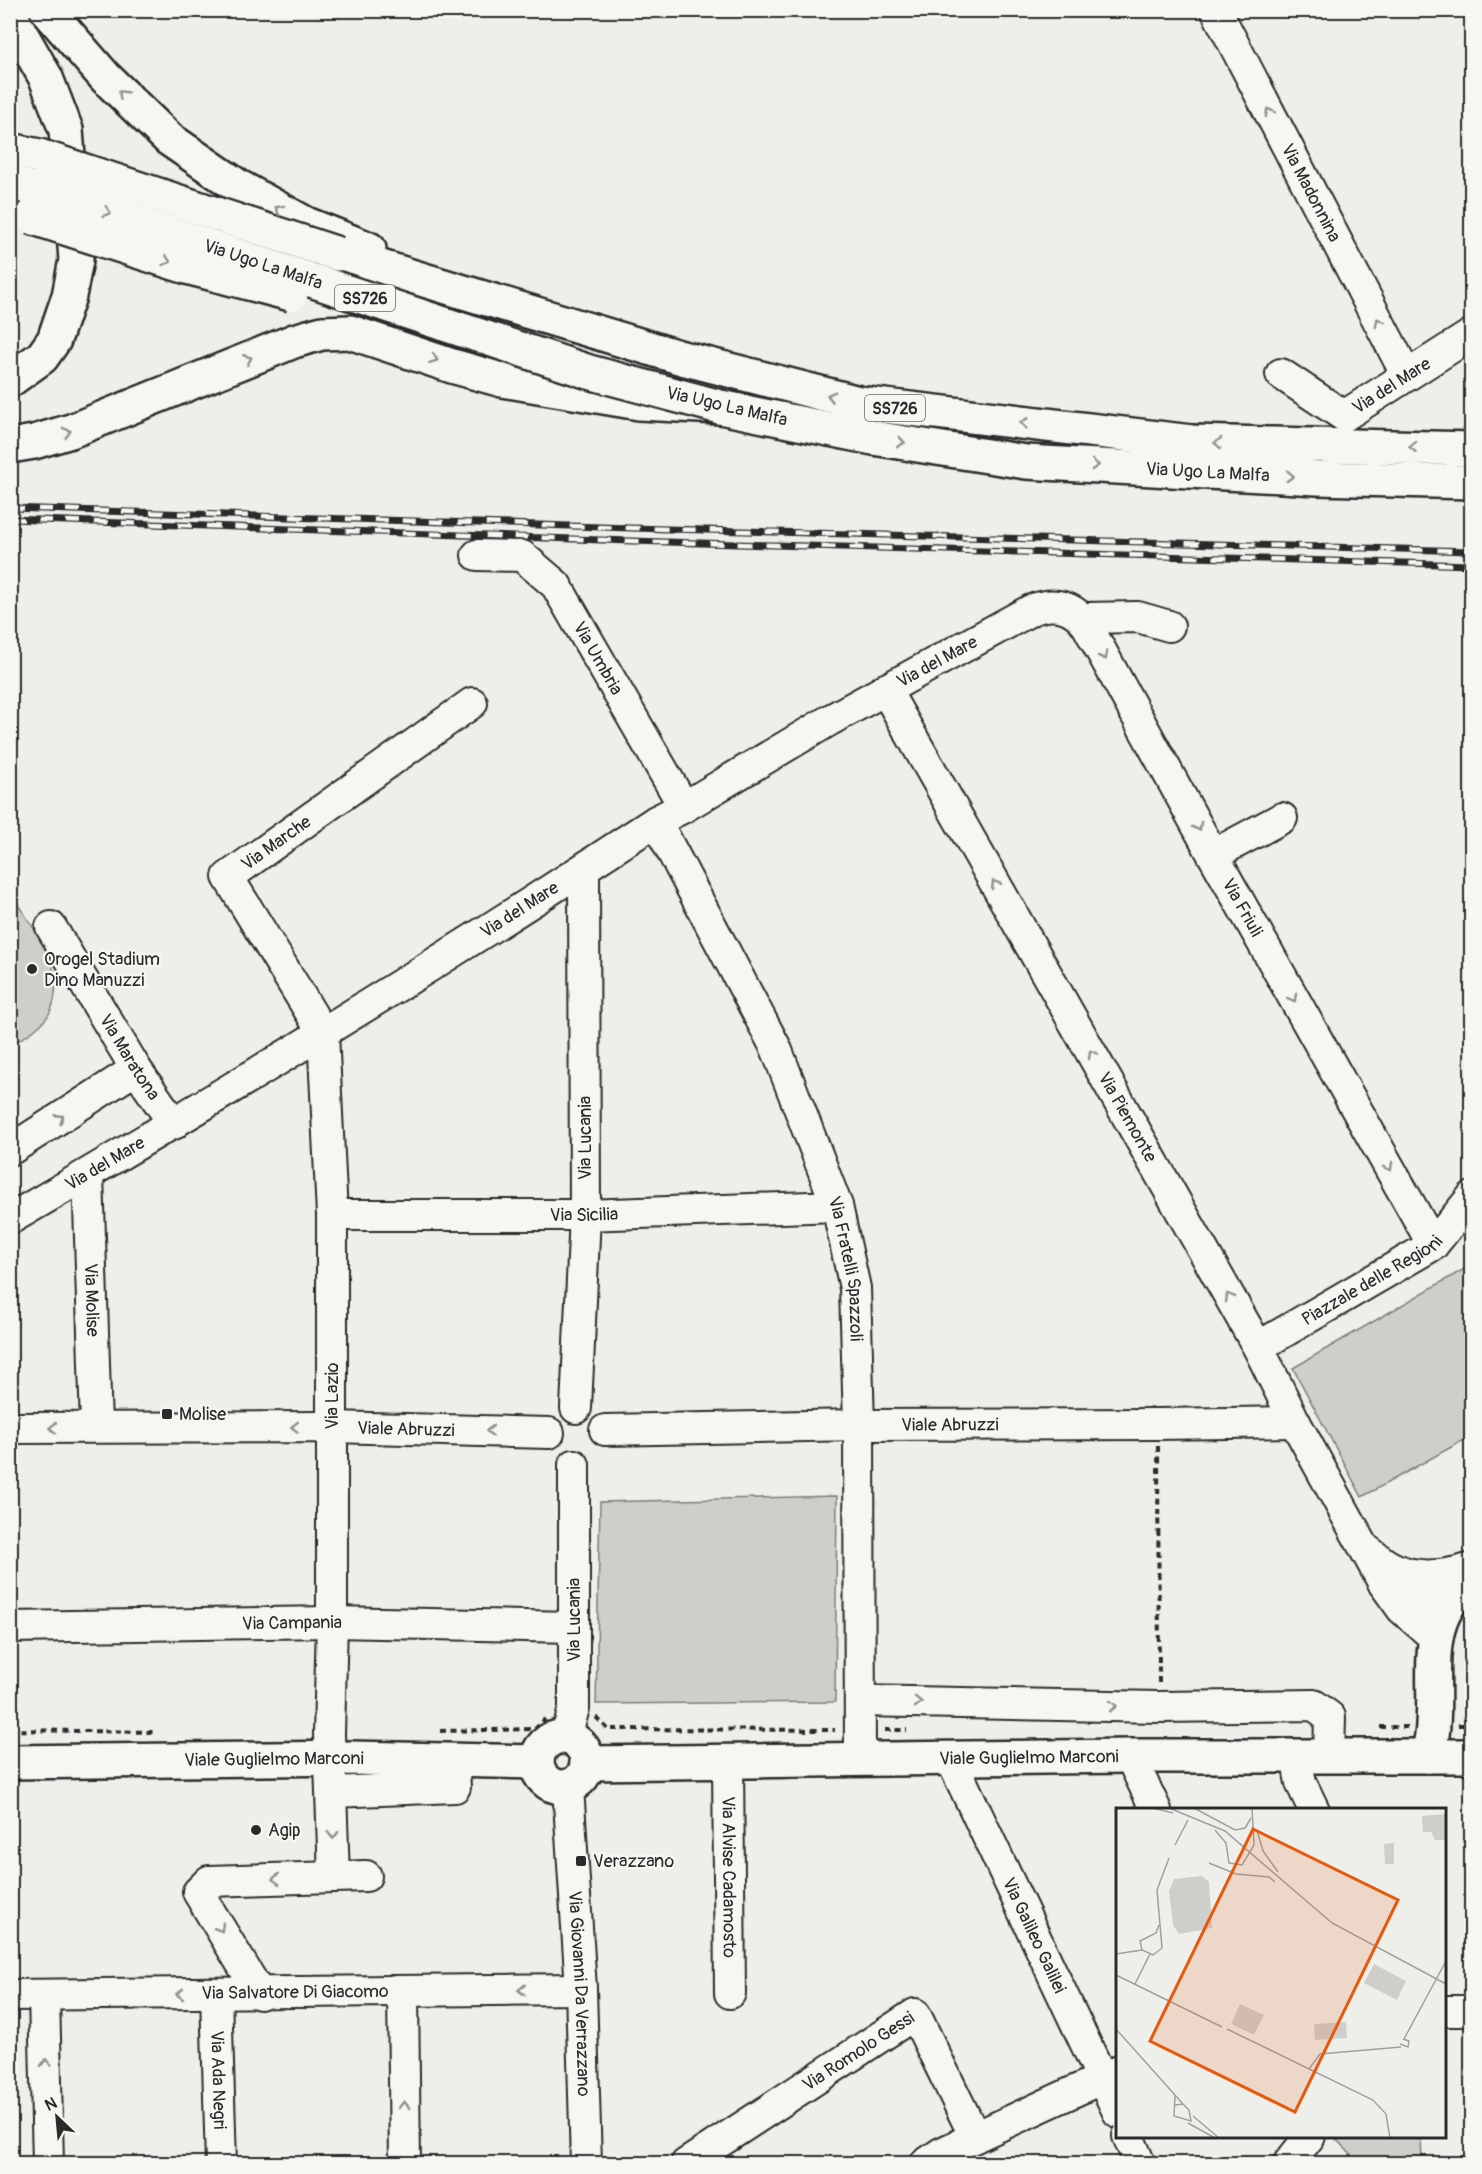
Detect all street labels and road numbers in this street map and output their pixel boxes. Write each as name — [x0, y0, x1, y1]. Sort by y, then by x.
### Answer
street label: Via Madonnina — [1276, 140, 1346, 246]
street label: Via Ugo La Malfa — [201, 234, 325, 295]
road number: SS726 — [335, 285, 395, 311]
street label: Via del Mare — [1348, 352, 1435, 420]
street label: Via Ugo La Malfa — [664, 381, 790, 432]
road number: SS726 — [865, 395, 925, 421]
street label: Via Ugo La Malfa — [1145, 458, 1270, 487]
street label: Via Umbria — [567, 617, 628, 699]
street label: Via del Mare — [893, 630, 982, 693]
street label: Via Marche — [237, 810, 316, 876]
street label: Via Friuli — [1217, 874, 1268, 941]
street label: Via del Mare — [476, 876, 563, 944]
street label: Via Maratona — [94, 1010, 165, 1105]
street label: Via Piemonte — [1093, 1068, 1162, 1166]
street label: Via Lucania — [574, 1096, 597, 1180]
street label: Via del Mare — [61, 1131, 149, 1196]
street label: Via Fratelli Spazzoli — [822, 1193, 868, 1342]
street label: Via Sicilia — [550, 1203, 619, 1227]
street label: Piazzale delle Regioni — [1298, 1231, 1448, 1331]
street label: Via Molise — [79, 1263, 104, 1337]
street label: Via Lazio — [321, 1362, 344, 1430]
street label: Viale Abruzzi — [901, 1414, 999, 1437]
street label: Viale Abruzzi — [357, 1417, 455, 1442]
street label: Via Lucania — [563, 1578, 586, 1662]
street label: Via Campania — [242, 1611, 342, 1635]
street label: Viale Guglielmo Marconi — [939, 1745, 1119, 1770]
street label: Viale Guglielmo Marconi — [184, 1747, 364, 1772]
street label: Via Alvise Cadamosto — [716, 1796, 741, 1958]
street label: Via Galileo Galilei — [997, 1874, 1071, 1997]
street label: Via Giovanni Da Verrazzano — [563, 1890, 595, 2097]
street label: Via Salvatore Di Giacomo — [201, 1980, 389, 2005]
street label: Via Romolo Gessi — [798, 2006, 919, 2097]
street label: Via Ada Negri — [205, 2030, 231, 2130]

